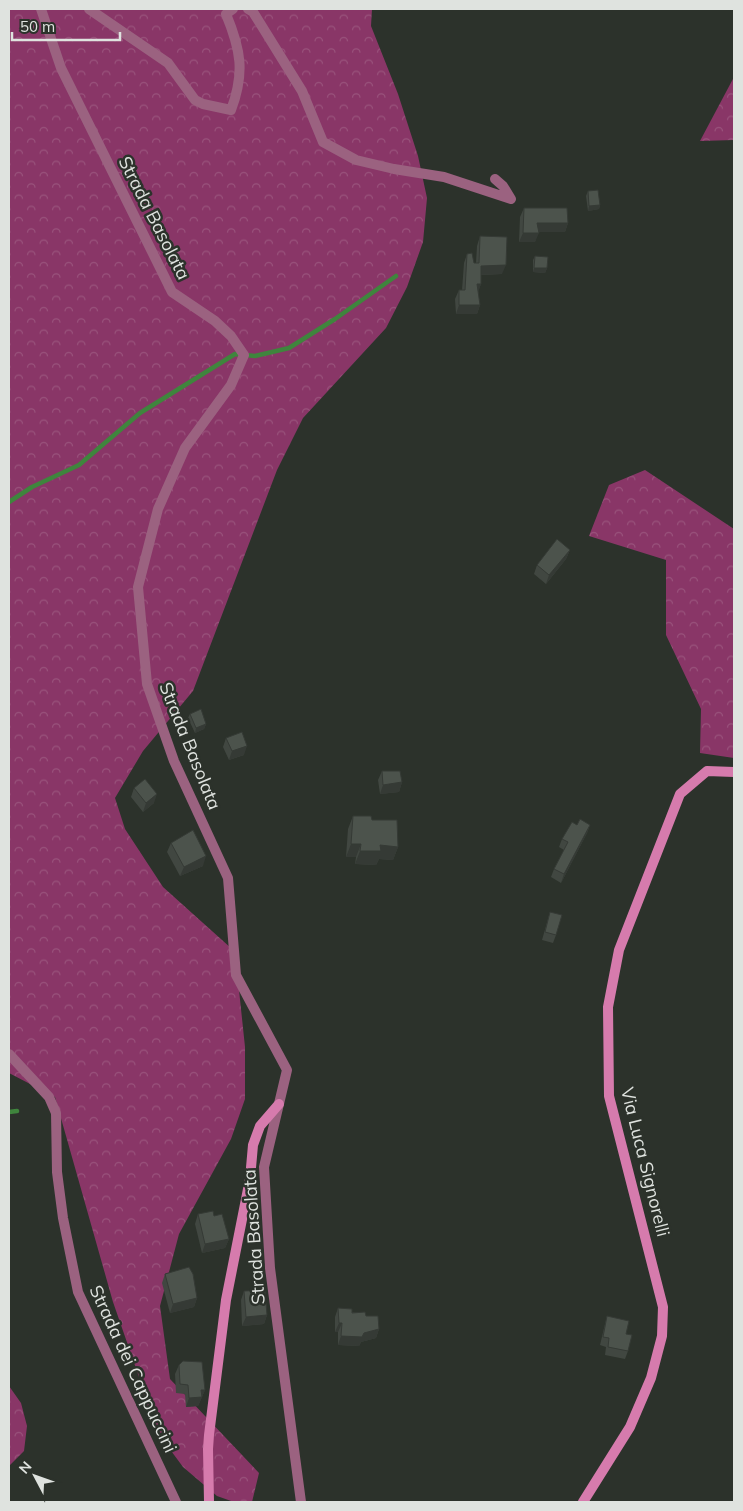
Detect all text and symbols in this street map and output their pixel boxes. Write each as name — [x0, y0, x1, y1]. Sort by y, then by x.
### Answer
scale bar — [12, 10, 120, 42]
text: 50 m — [20, 17, 55, 36]
street label: Strada Basolata — [113, 152, 195, 283]
street label: Strada Basolata — [154, 679, 226, 813]
street label: Via Luca Signorelli — [616, 1085, 675, 1239]
street label: Strada Basolata — [237, 1169, 270, 1305]
street label: Strada dei Cappuccini — [85, 1281, 182, 1456]
north arrow — [10, 1451, 60, 1501]
text: N — [15, 1458, 35, 1477]

